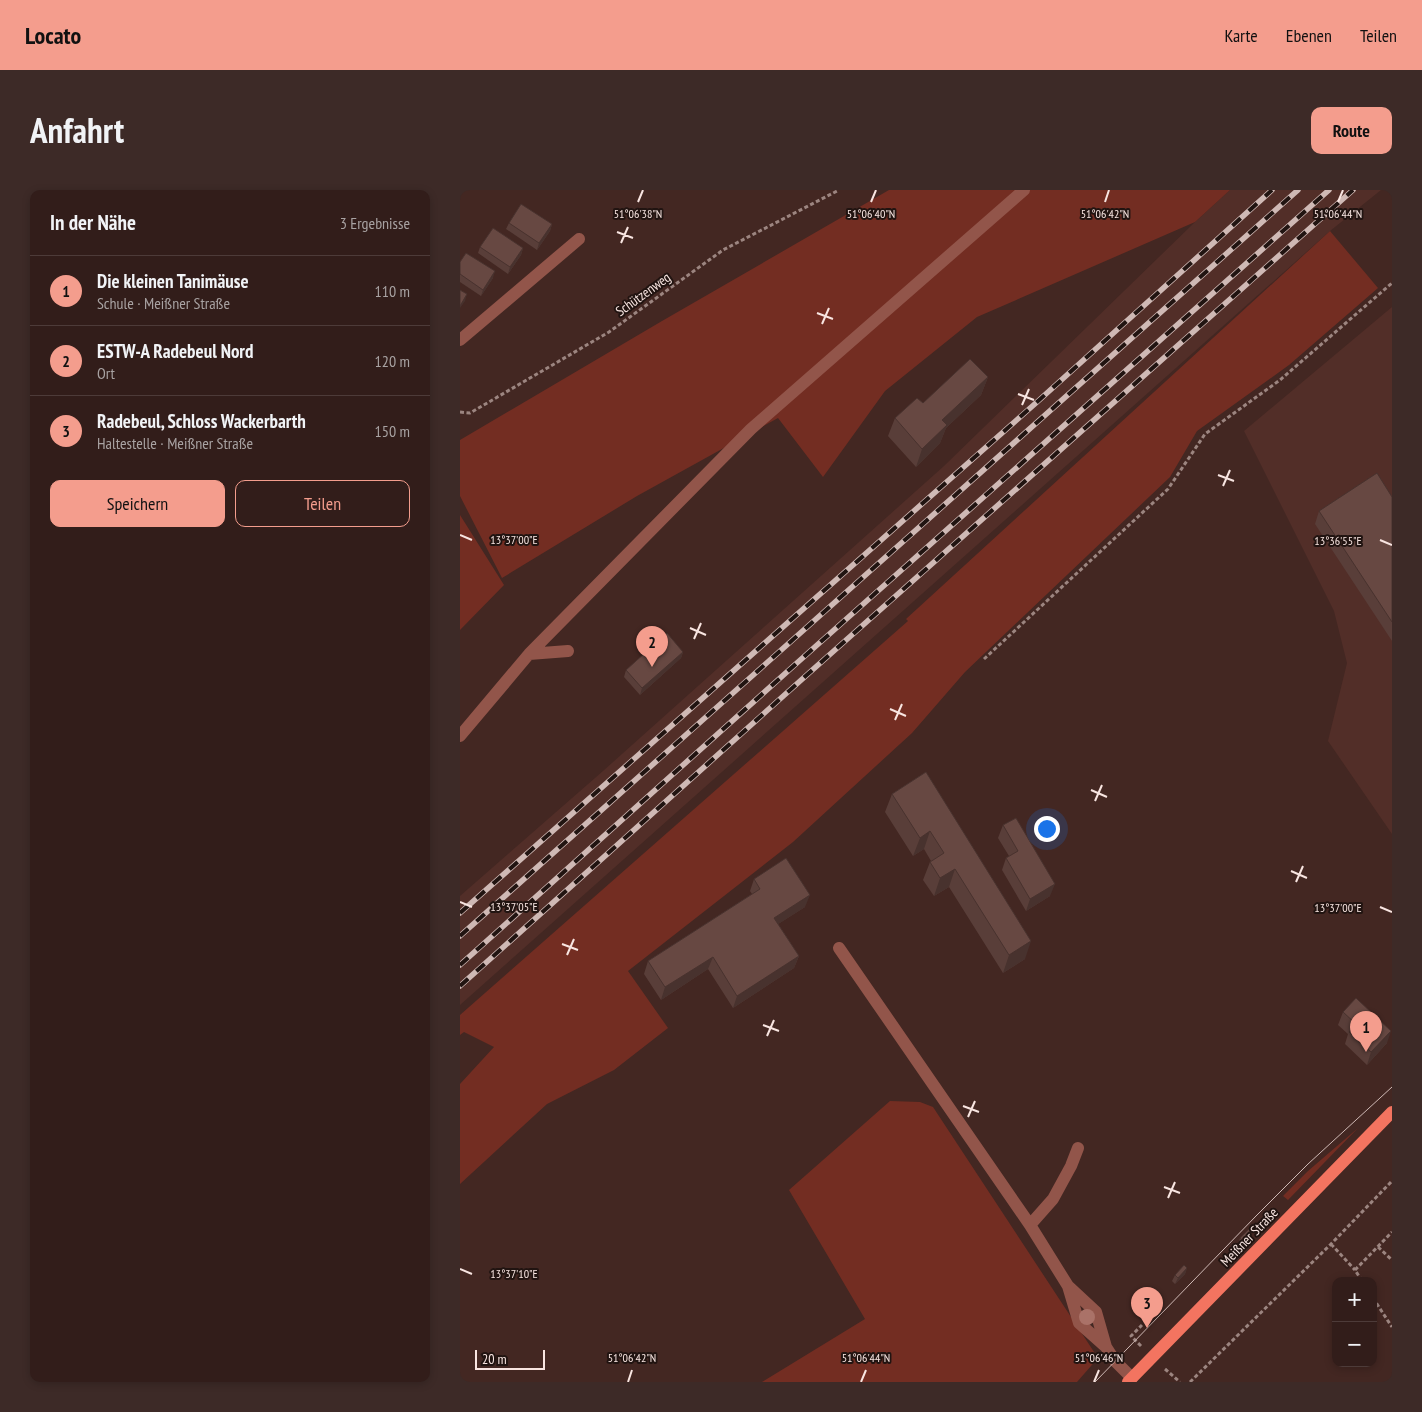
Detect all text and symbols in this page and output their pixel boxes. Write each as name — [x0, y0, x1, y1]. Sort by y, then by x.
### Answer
text: Locato — [25, 20, 81, 51]
text: Karte — [1224, 24, 1258, 47]
text: Ebenen — [1286, 24, 1332, 47]
text: Teilen — [1360, 24, 1397, 47]
text: Anfahrt — [30, 107, 124, 153]
button: Route — [1311, 107, 1392, 154]
text: 51°06'38"N — [614, 206, 662, 221]
text: 51°06'40"N — [847, 206, 895, 221]
text: 51°06'42"N — [1081, 206, 1129, 221]
text: 51°06'44"N — [1314, 206, 1362, 221]
text: In der Nähe — [50, 209, 136, 236]
text: 3 Ergebnisse — [340, 213, 410, 233]
street label: Schützenweg — [612, 268, 674, 320]
text: Die kleinen Tanimäuse — [97, 269, 249, 293]
text: 1 — [62, 281, 70, 301]
text: 110 m — [375, 281, 410, 301]
text: Schule · Meißner Straße — [97, 293, 230, 313]
text: ESTW-A Radebeul Nord — [97, 339, 253, 363]
text: 2 — [62, 351, 70, 371]
text: 120 m — [375, 351, 410, 371]
text: Ort — [97, 363, 115, 383]
text: Radebeul, Schloss Wackerbarth — [97, 409, 306, 433]
text: 3 — [62, 421, 70, 441]
text: 150 m — [375, 421, 410, 441]
text: Haltestelle · Meißner Straße — [97, 433, 253, 453]
button: Speichern — [50, 480, 225, 527]
button: Teilen — [235, 480, 410, 527]
text: 13°37'00"E — [490, 532, 538, 547]
text: 13°36'55"E — [1314, 533, 1362, 548]
pin: 2 — [636, 626, 668, 667]
your location — [1034, 816, 1060, 842]
text: 13°37'05"E — [490, 899, 538, 914]
text: 13°37'00"E — [1314, 900, 1362, 915]
pin: 1 — [1350, 1011, 1382, 1052]
street label: Meißner Straße — [1216, 1204, 1282, 1270]
text: 13°37'10"E — [490, 1266, 538, 1281]
map controls — [1332, 1277, 1377, 1367]
button: + — [1332, 1277, 1377, 1322]
pin: 3 — [1131, 1287, 1163, 1328]
button: − — [1332, 1322, 1377, 1367]
scale bar — [475, 1347, 545, 1370]
text: 20 m — [482, 1350, 507, 1368]
text: 51°06'42"N — [608, 1350, 656, 1365]
text: 51°06'44"N — [842, 1350, 890, 1365]
text: 51°06'46"N — [1075, 1350, 1123, 1365]

